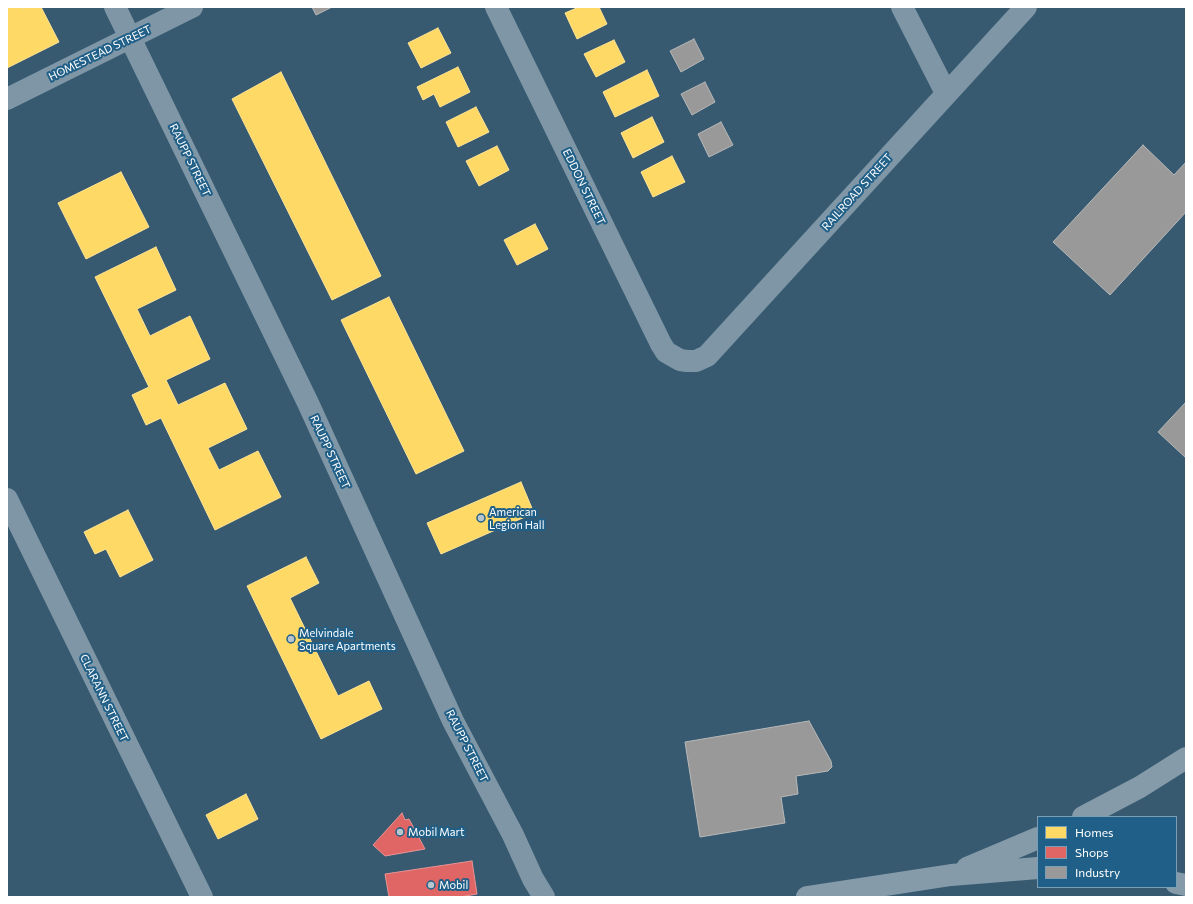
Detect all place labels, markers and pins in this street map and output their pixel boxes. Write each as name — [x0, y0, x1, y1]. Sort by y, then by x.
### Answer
place label: American Legion Hall — [489, 505, 544, 531]
marker: American Legion Hall — [476, 513, 486, 523]
place label: Melvindale Square Apartments — [299, 626, 396, 652]
marker: Melvindale Square Apartments — [286, 634, 296, 644]
place label: Mobil Mart — [408, 825, 464, 839]
marker: Mobil Mart — [395, 827, 405, 837]
place label: Mobil — [439, 878, 468, 892]
marker: Mobil — [426, 880, 436, 890]

